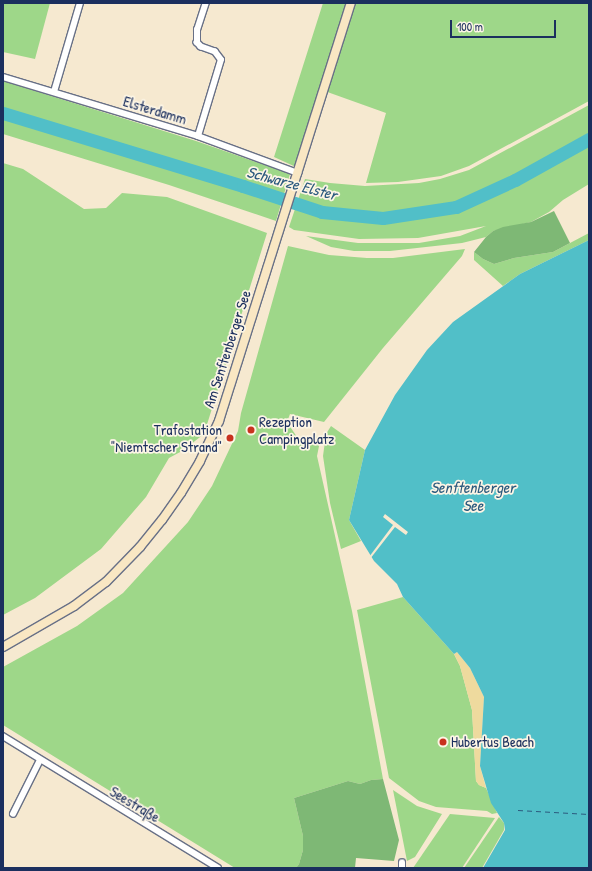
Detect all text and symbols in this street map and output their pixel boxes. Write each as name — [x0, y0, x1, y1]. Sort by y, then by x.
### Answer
scale bar — [452, 12, 558, 38]
text: 100 m — [457, 18, 483, 35]
street label: Elsterdamm — [121, 92, 189, 128]
water label: Schwarze Elster — [245, 162, 339, 204]
street label: Am Senftenberger See — [200, 288, 254, 410]
place label: Rezeption Campingplatz — [259, 412, 334, 447]
place label: Trafostation "Niemtscher Strand" — [111, 420, 222, 455]
marker: Rezeption Campingplatz — [246, 425, 256, 435]
marker: Trafostation "Niemtscher Strand" — [225, 433, 235, 443]
water label: Senftenberger See — [431, 477, 515, 515]
place label: Hubertus Beach — [451, 733, 534, 751]
marker: Hubertus Beach — [438, 737, 448, 747]
street label: Seestraße — [107, 782, 163, 826]

